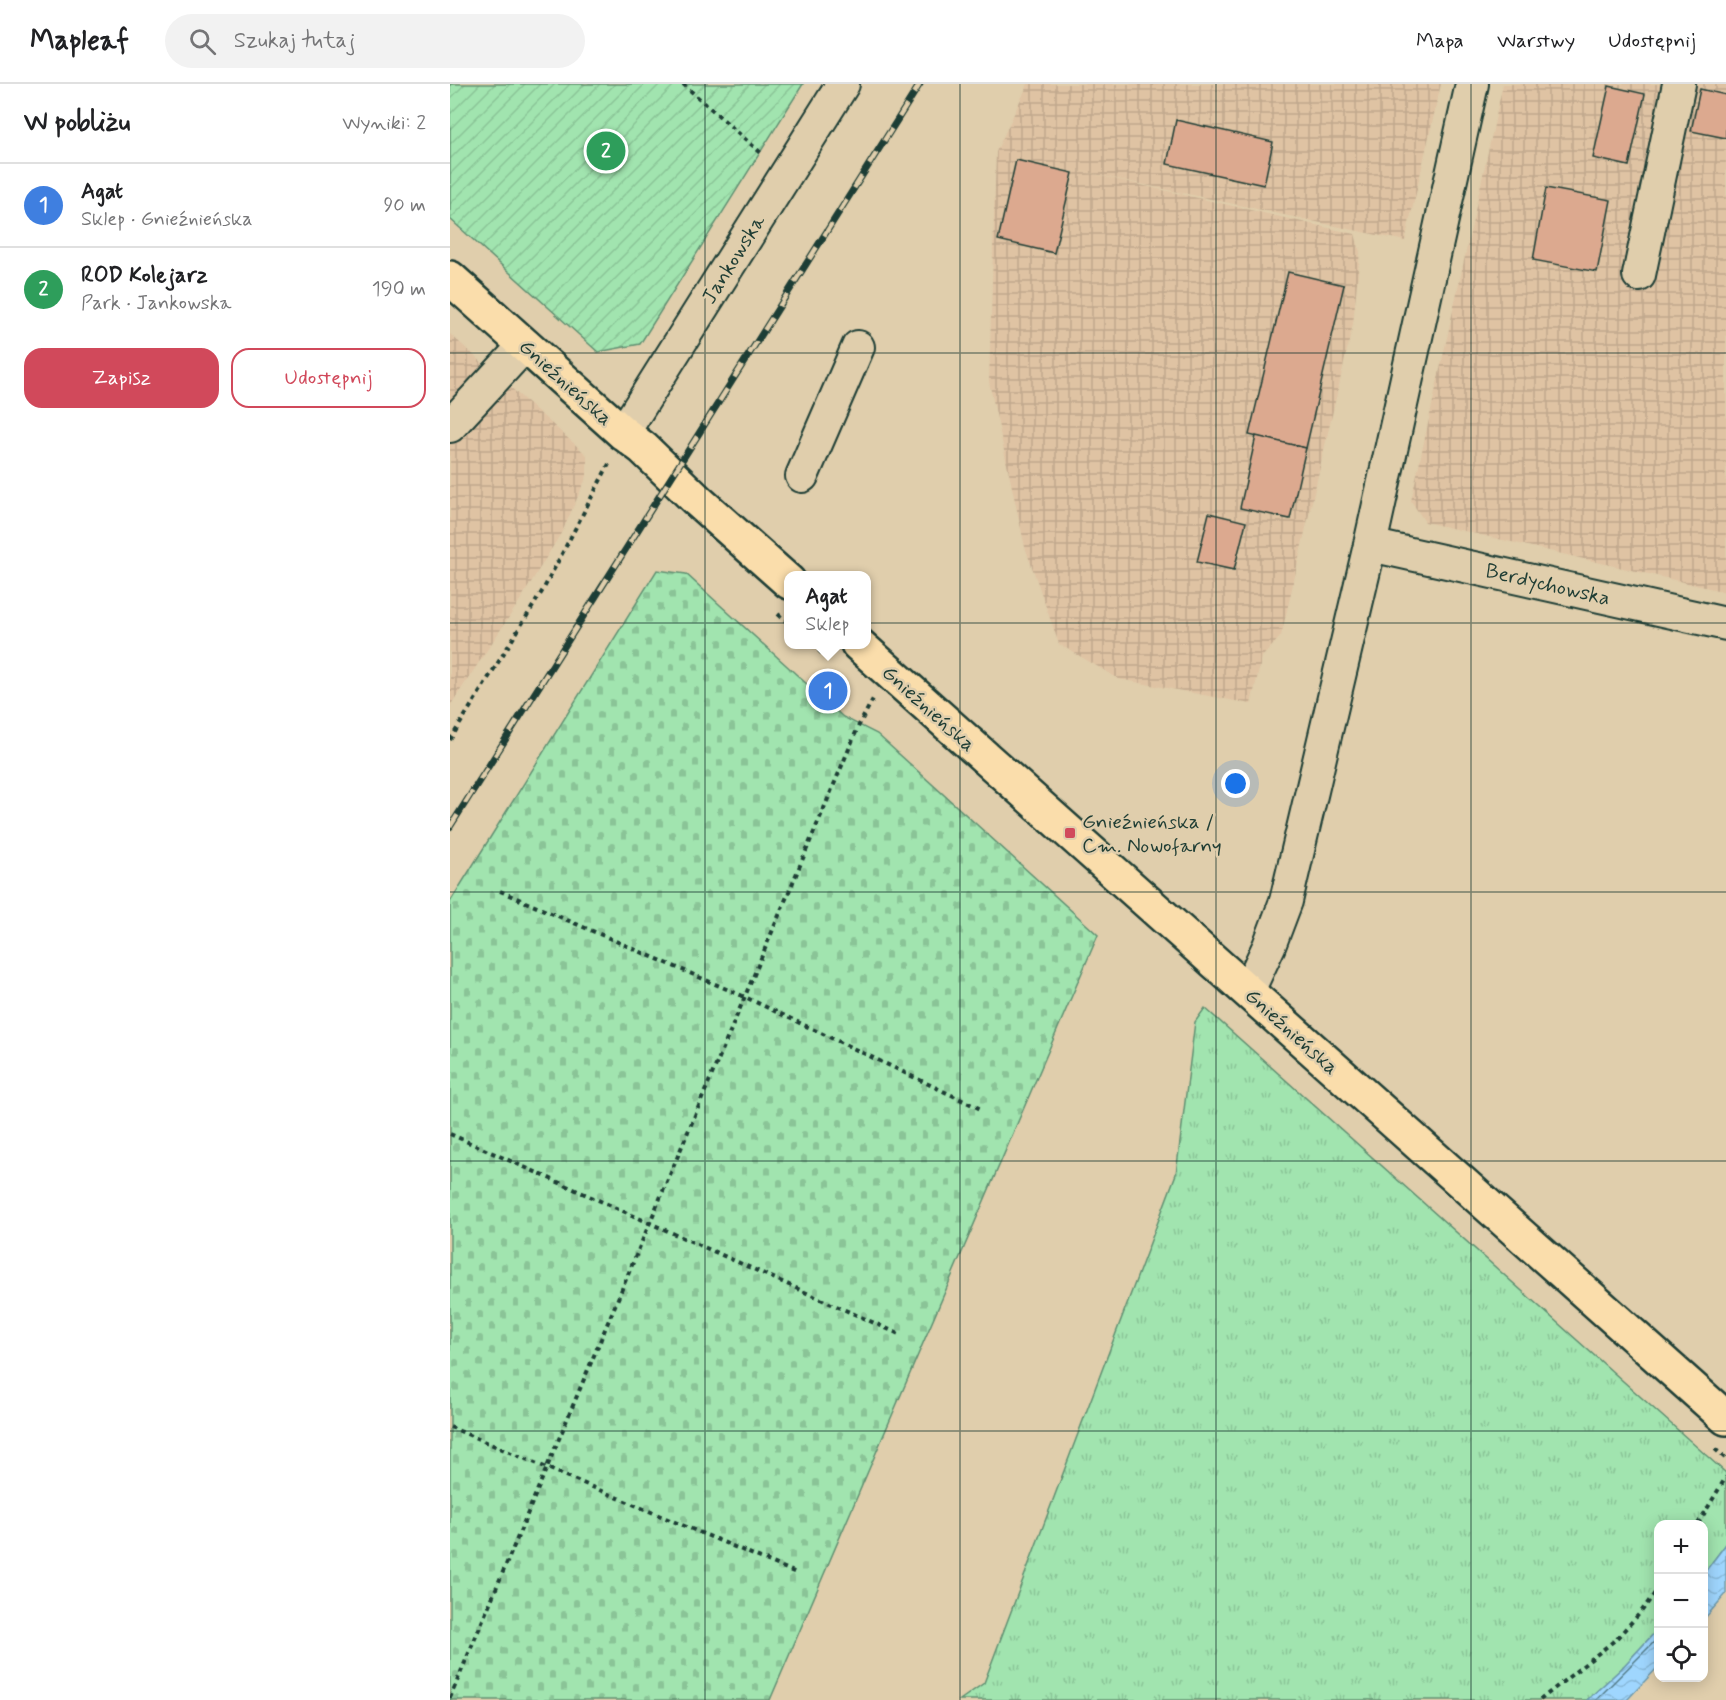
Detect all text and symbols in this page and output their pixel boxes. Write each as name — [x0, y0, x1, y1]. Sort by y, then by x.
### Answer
search box — [165, 14, 585, 68]
text: Mapleaf — [30, 23, 129, 60]
icon: search — [186, 25, 219, 58]
text: Szukaj tutaj — [234, 27, 355, 55]
text: Mapa — [1416, 27, 1464, 55]
text: Warstwy — [1497, 27, 1575, 55]
text: Udostępnij — [1608, 27, 1696, 55]
text: W pobliżu — [24, 106, 130, 140]
text: Wyniki: 2 — [342, 110, 426, 137]
pin: 2 — [586, 128, 626, 174]
text: Agat — [81, 178, 123, 206]
text: 1 — [39, 192, 48, 219]
text: 90 m — [383, 192, 426, 219]
text: Sklep · Gnieźnieńska — [81, 206, 253, 233]
street label: Jankowska — [695, 209, 772, 309]
text: ROD Kolejarz — [81, 262, 208, 290]
text: 2 — [39, 276, 48, 303]
text: 190 m — [372, 276, 426, 303]
text: Park · Jankowska — [81, 290, 232, 317]
street label: Gnieźnieńska — [512, 333, 618, 432]
button: Zapisz — [24, 348, 219, 408]
button: Udostępnij — [231, 348, 426, 408]
street label: Berdychowska — [1483, 557, 1613, 613]
popup — [784, 571, 871, 649]
text: Agat — [805, 583, 847, 611]
text: Sklep — [805, 611, 850, 638]
street label: Gnieźnieńska — [875, 659, 981, 758]
pin: 1 — [808, 668, 848, 714]
your location — [1221, 769, 1250, 798]
place label: Gnieźnieńska / Cm. Nowofarny — [1082, 808, 1222, 860]
marker: Gnieźnieńska / Cm. Nowofarny — [1063, 826, 1077, 840]
street label: Gnieźnieńska — [1238, 982, 1344, 1081]
map controls — [1654, 1520, 1708, 1682]
button: + — [1654, 1520, 1708, 1574]
button: − — [1654, 1574, 1708, 1628]
button: locate — [1654, 1628, 1708, 1682]

